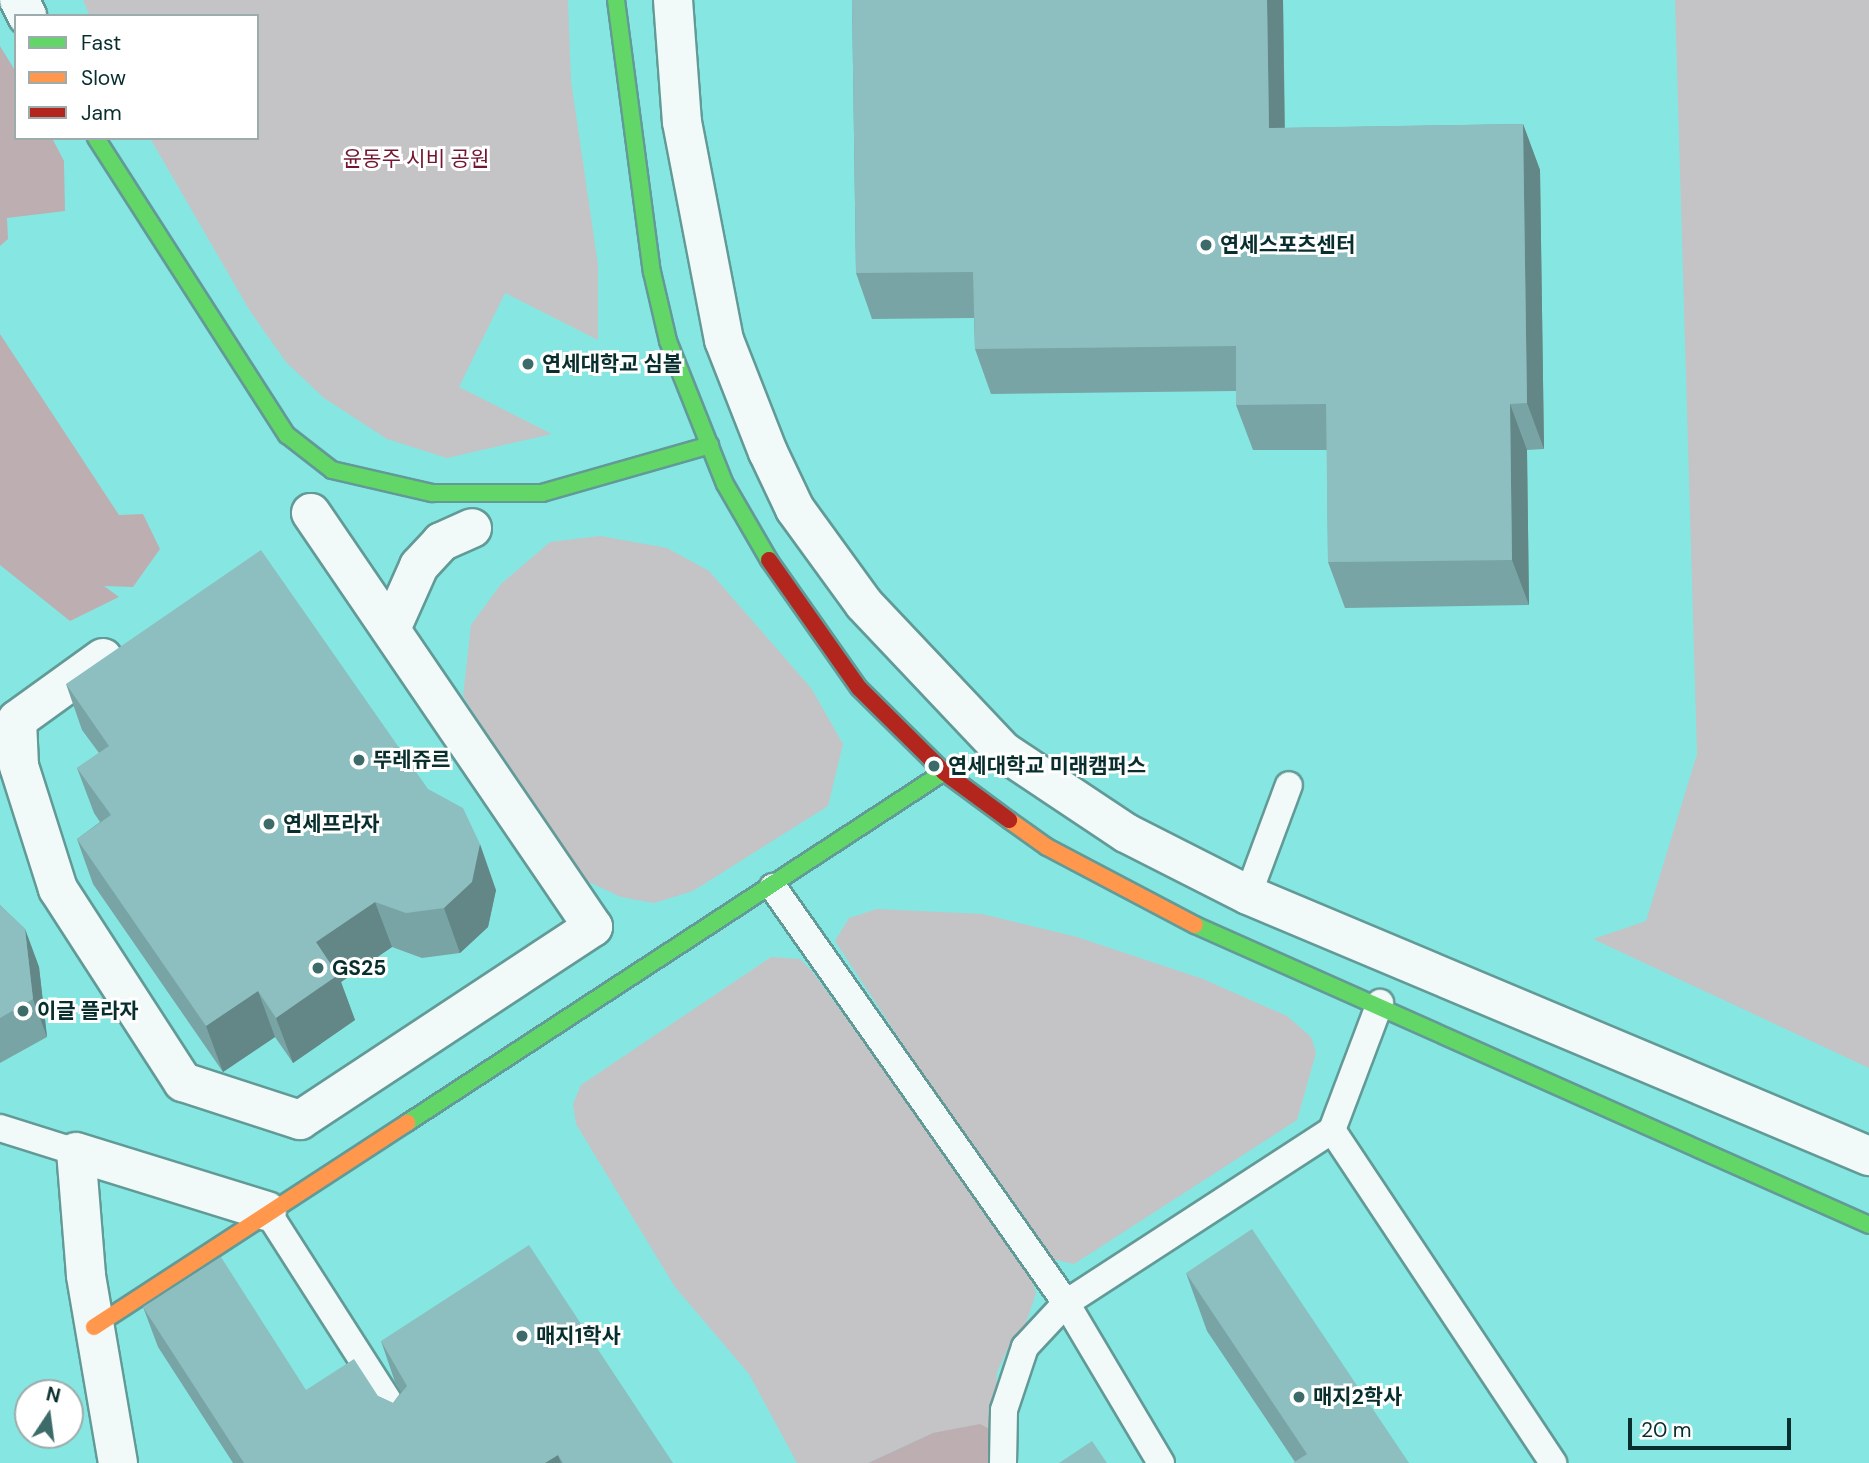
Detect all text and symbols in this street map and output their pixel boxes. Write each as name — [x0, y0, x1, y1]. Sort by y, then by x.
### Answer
legend — [14, 14, 259, 140]
text: Fast — [81, 29, 121, 57]
text: Slow — [81, 64, 126, 92]
text: Jam — [81, 99, 122, 127]
park label: 윤동주 시비 공원 — [343, 146, 489, 172]
place label: 연세스포츠센터 — [1220, 232, 1355, 258]
marker: 연세스포츠센터 — [1198, 237, 1214, 253]
place label: 연세대학교 심볼 — [542, 351, 682, 377]
marker: 연세대학교 심볼 — [520, 356, 536, 372]
place label: 뚜레쥬르 — [373, 747, 450, 773]
marker: 뚜레쥬르 — [351, 752, 367, 768]
place label: 연세대학교 미래캠퍼스 — [948, 753, 1146, 779]
marker: 연세대학교 미래캠퍼스 — [926, 758, 942, 774]
place label: 연세프라자 — [283, 811, 380, 837]
marker: 연세프라자 — [261, 816, 277, 832]
place label: GS25 — [332, 955, 386, 981]
marker: GS25 — [310, 960, 326, 976]
place label: 이글 플라자 — [37, 998, 139, 1024]
marker: 이글 플라자 — [15, 1003, 31, 1019]
place label: 매지1학사 — [536, 1323, 621, 1349]
marker: 매지1학사 — [514, 1328, 530, 1344]
north arrow — [14, 1379, 84, 1449]
text: N — [44, 1381, 63, 1409]
place label: 매지2학사 — [1313, 1384, 1402, 1410]
marker: 매지2학사 — [1291, 1389, 1307, 1405]
scale bar — [1631, 1404, 1794, 1448]
text: 20 m — [1641, 1416, 1692, 1444]

